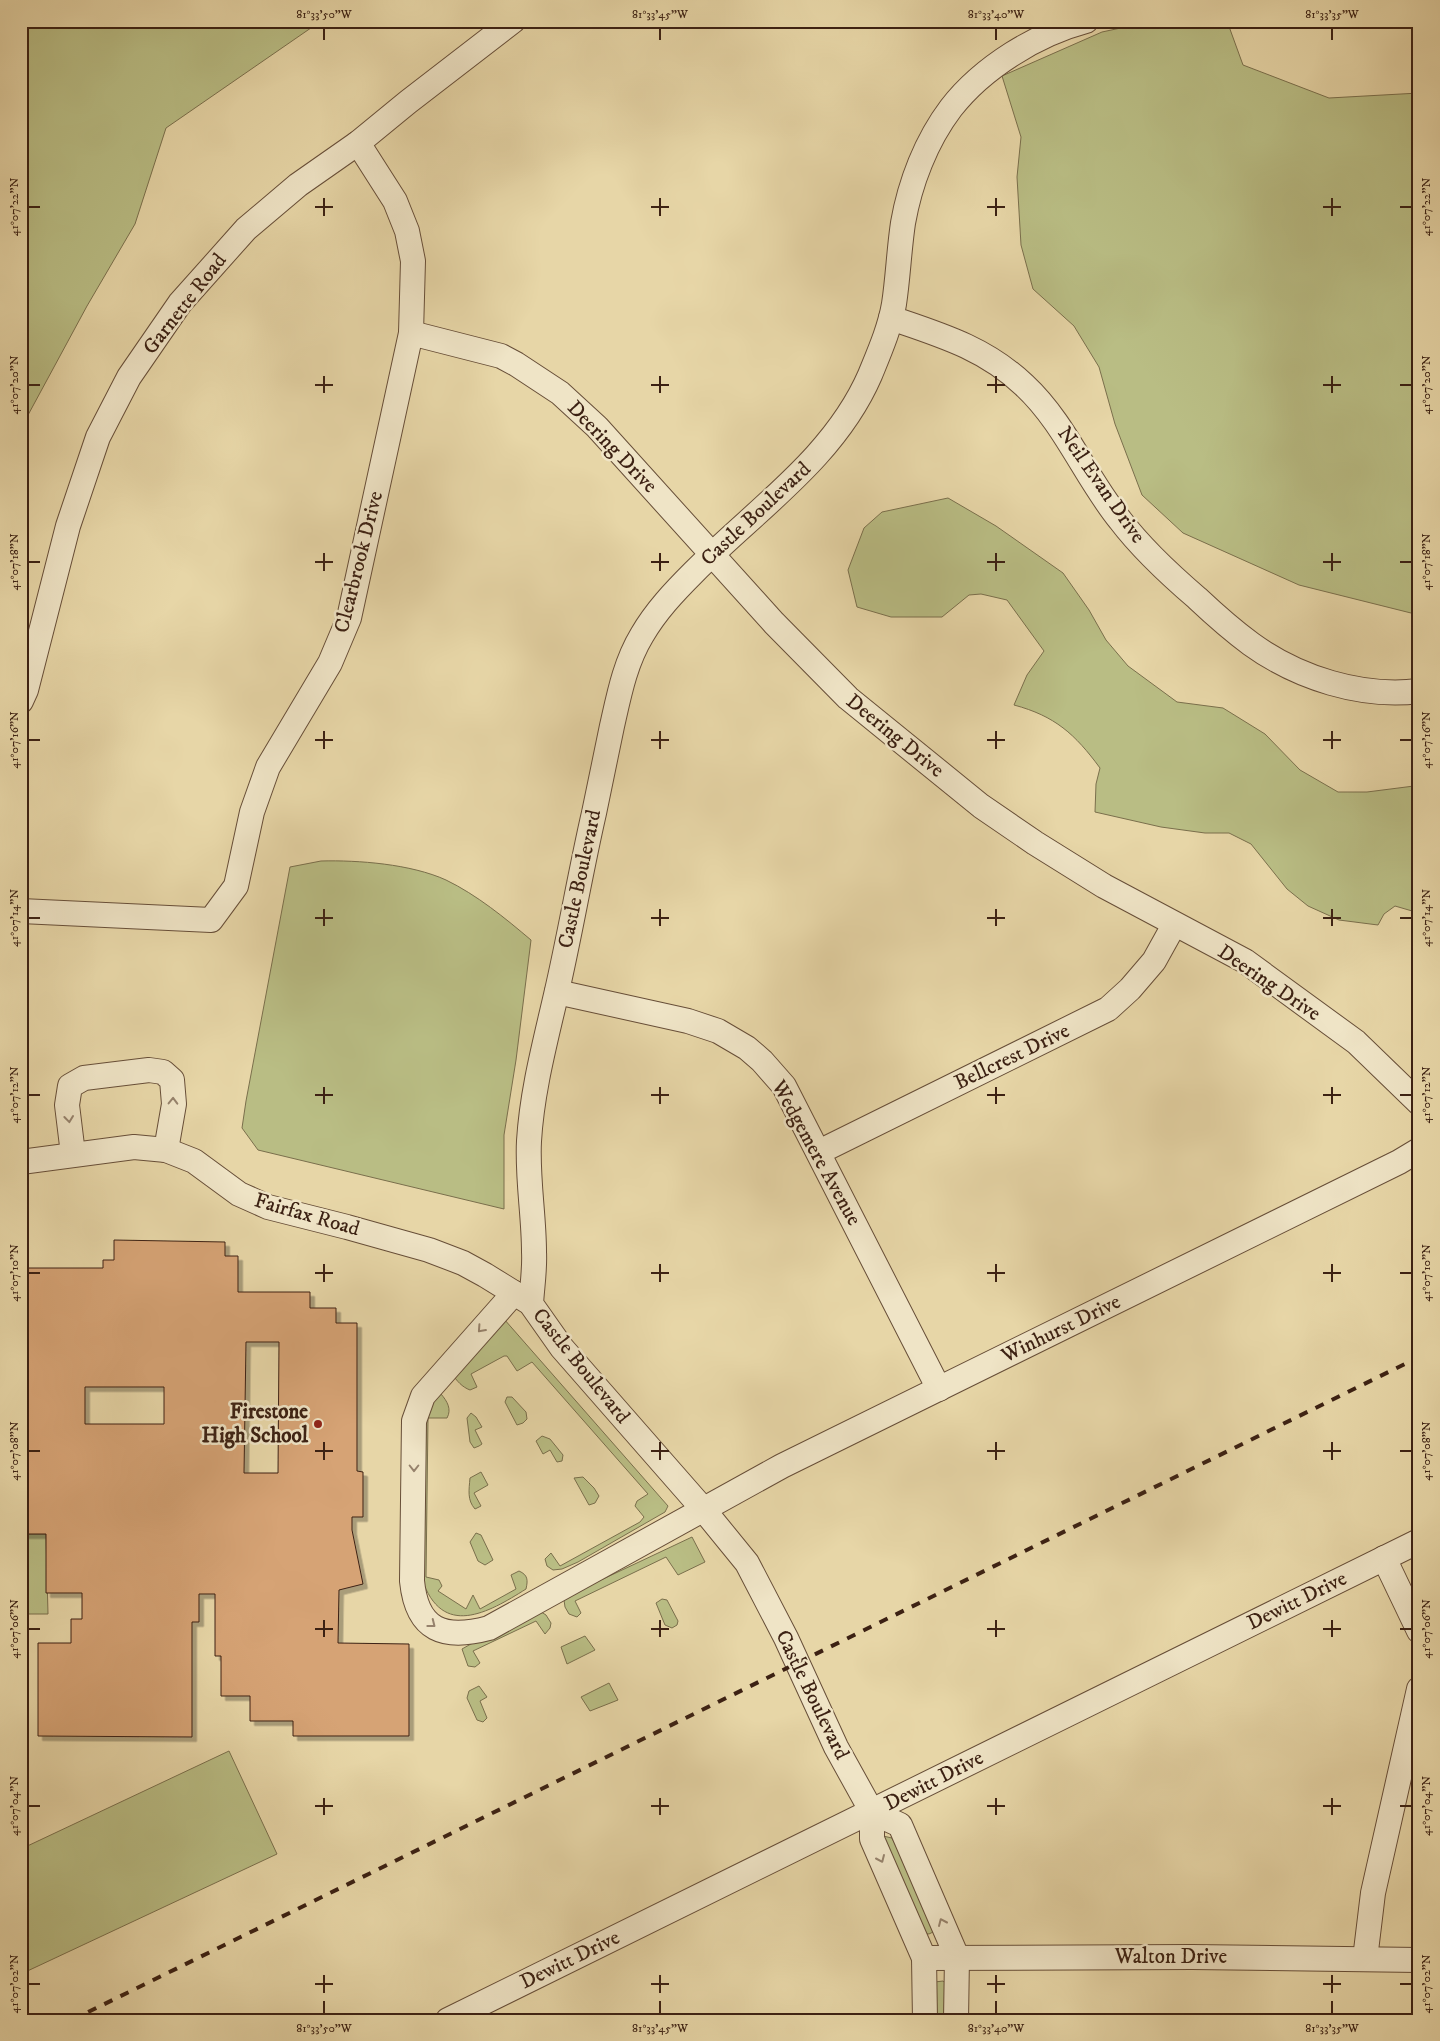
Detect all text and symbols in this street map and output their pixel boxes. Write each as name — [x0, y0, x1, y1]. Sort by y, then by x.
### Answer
text: 81°33'50"W — [296, 7, 353, 22]
text: 81°33'45"W — [632, 7, 689, 22]
text: 81°33'40"W — [968, 7, 1025, 22]
text: 81°33'35"W — [1305, 7, 1360, 22]
text: 41°07'22"N — [7, 178, 22, 236]
text: 41°07'22"N — [1419, 178, 1434, 236]
street label: Garnette Road — [137, 248, 233, 360]
text: 41°07'20"N — [7, 355, 22, 415]
text: 41°07'20"N — [1419, 355, 1434, 415]
street label: Deering Drive — [561, 395, 663, 499]
street label: Neil Evan Drive — [1051, 422, 1151, 549]
street label: Castle Boulevard — [696, 456, 817, 572]
street label: Clearbrook Drive — [329, 488, 389, 636]
text: 41°07'18"N — [7, 533, 22, 591]
text: 41°07'18"N — [1419, 533, 1434, 591]
street label: Deering Drive — [841, 689, 950, 784]
text: 41°07'16"N — [7, 711, 22, 769]
text: 41°07'16"N — [1419, 711, 1434, 769]
street label: Castle Boulevard — [553, 807, 607, 951]
text: 41°07'14"N — [7, 889, 22, 947]
text: 41°07'14"N — [1419, 889, 1434, 947]
street label: Deering Drive — [1213, 939, 1326, 1027]
street label: Bellcrest Drive — [950, 1018, 1074, 1096]
text: 41°07'12"N — [7, 1066, 22, 1124]
text: 41°07'12"N — [1419, 1066, 1434, 1124]
street label: Wedgemere Avenue — [765, 1075, 867, 1231]
one-way arrow — [167, 1097, 178, 1105]
one-way arrow — [63, 1115, 74, 1123]
street label: Fairfax Road — [251, 1188, 363, 1243]
text: 41°07'10"N — [7, 1244, 22, 1302]
text: 41°07'10"N — [1419, 1244, 1434, 1302]
street label: Winhurst Drive — [996, 1289, 1125, 1369]
street label: Castle Boulevard — [527, 1303, 636, 1429]
one-way arrow — [478, 1323, 487, 1332]
place label: Firestone High School — [202, 1399, 309, 1449]
marker: Firestone High School — [312, 1418, 324, 1430]
text: 41°07'08"N — [7, 1421, 22, 1481]
text: 41°07'08"N — [1419, 1421, 1434, 1481]
one-way arrow — [408, 1464, 419, 1472]
street label: Dewitt Drive — [1243, 1566, 1351, 1636]
text: 41°07'06"N — [7, 1599, 22, 1659]
text: 41°07'06"N — [1419, 1599, 1434, 1659]
one-way arrow — [426, 1618, 435, 1627]
street label: Castle Boulevard — [769, 1626, 855, 1765]
street label: Dewitt Drive — [880, 1745, 988, 1817]
text: 41°07'04"N — [7, 1776, 22, 1836]
text: 41°07'04"N — [1419, 1776, 1434, 1836]
one-way arrow — [874, 1854, 885, 1863]
one-way arrow — [937, 1918, 948, 1927]
street label: Dewitt Drive — [516, 1925, 624, 1995]
street label: Walton Drive — [1114, 1944, 1227, 1970]
text: 41°07'02"N — [7, 1954, 22, 2014]
text: 41°07'02"N — [1419, 1954, 1434, 2014]
text: 81°33'50"W — [296, 2021, 353, 2036]
text: 81°33'45"W — [632, 2021, 689, 2036]
text: 81°33'40"W — [968, 2021, 1025, 2036]
text: 81°33'35"W — [1305, 2021, 1360, 2036]

